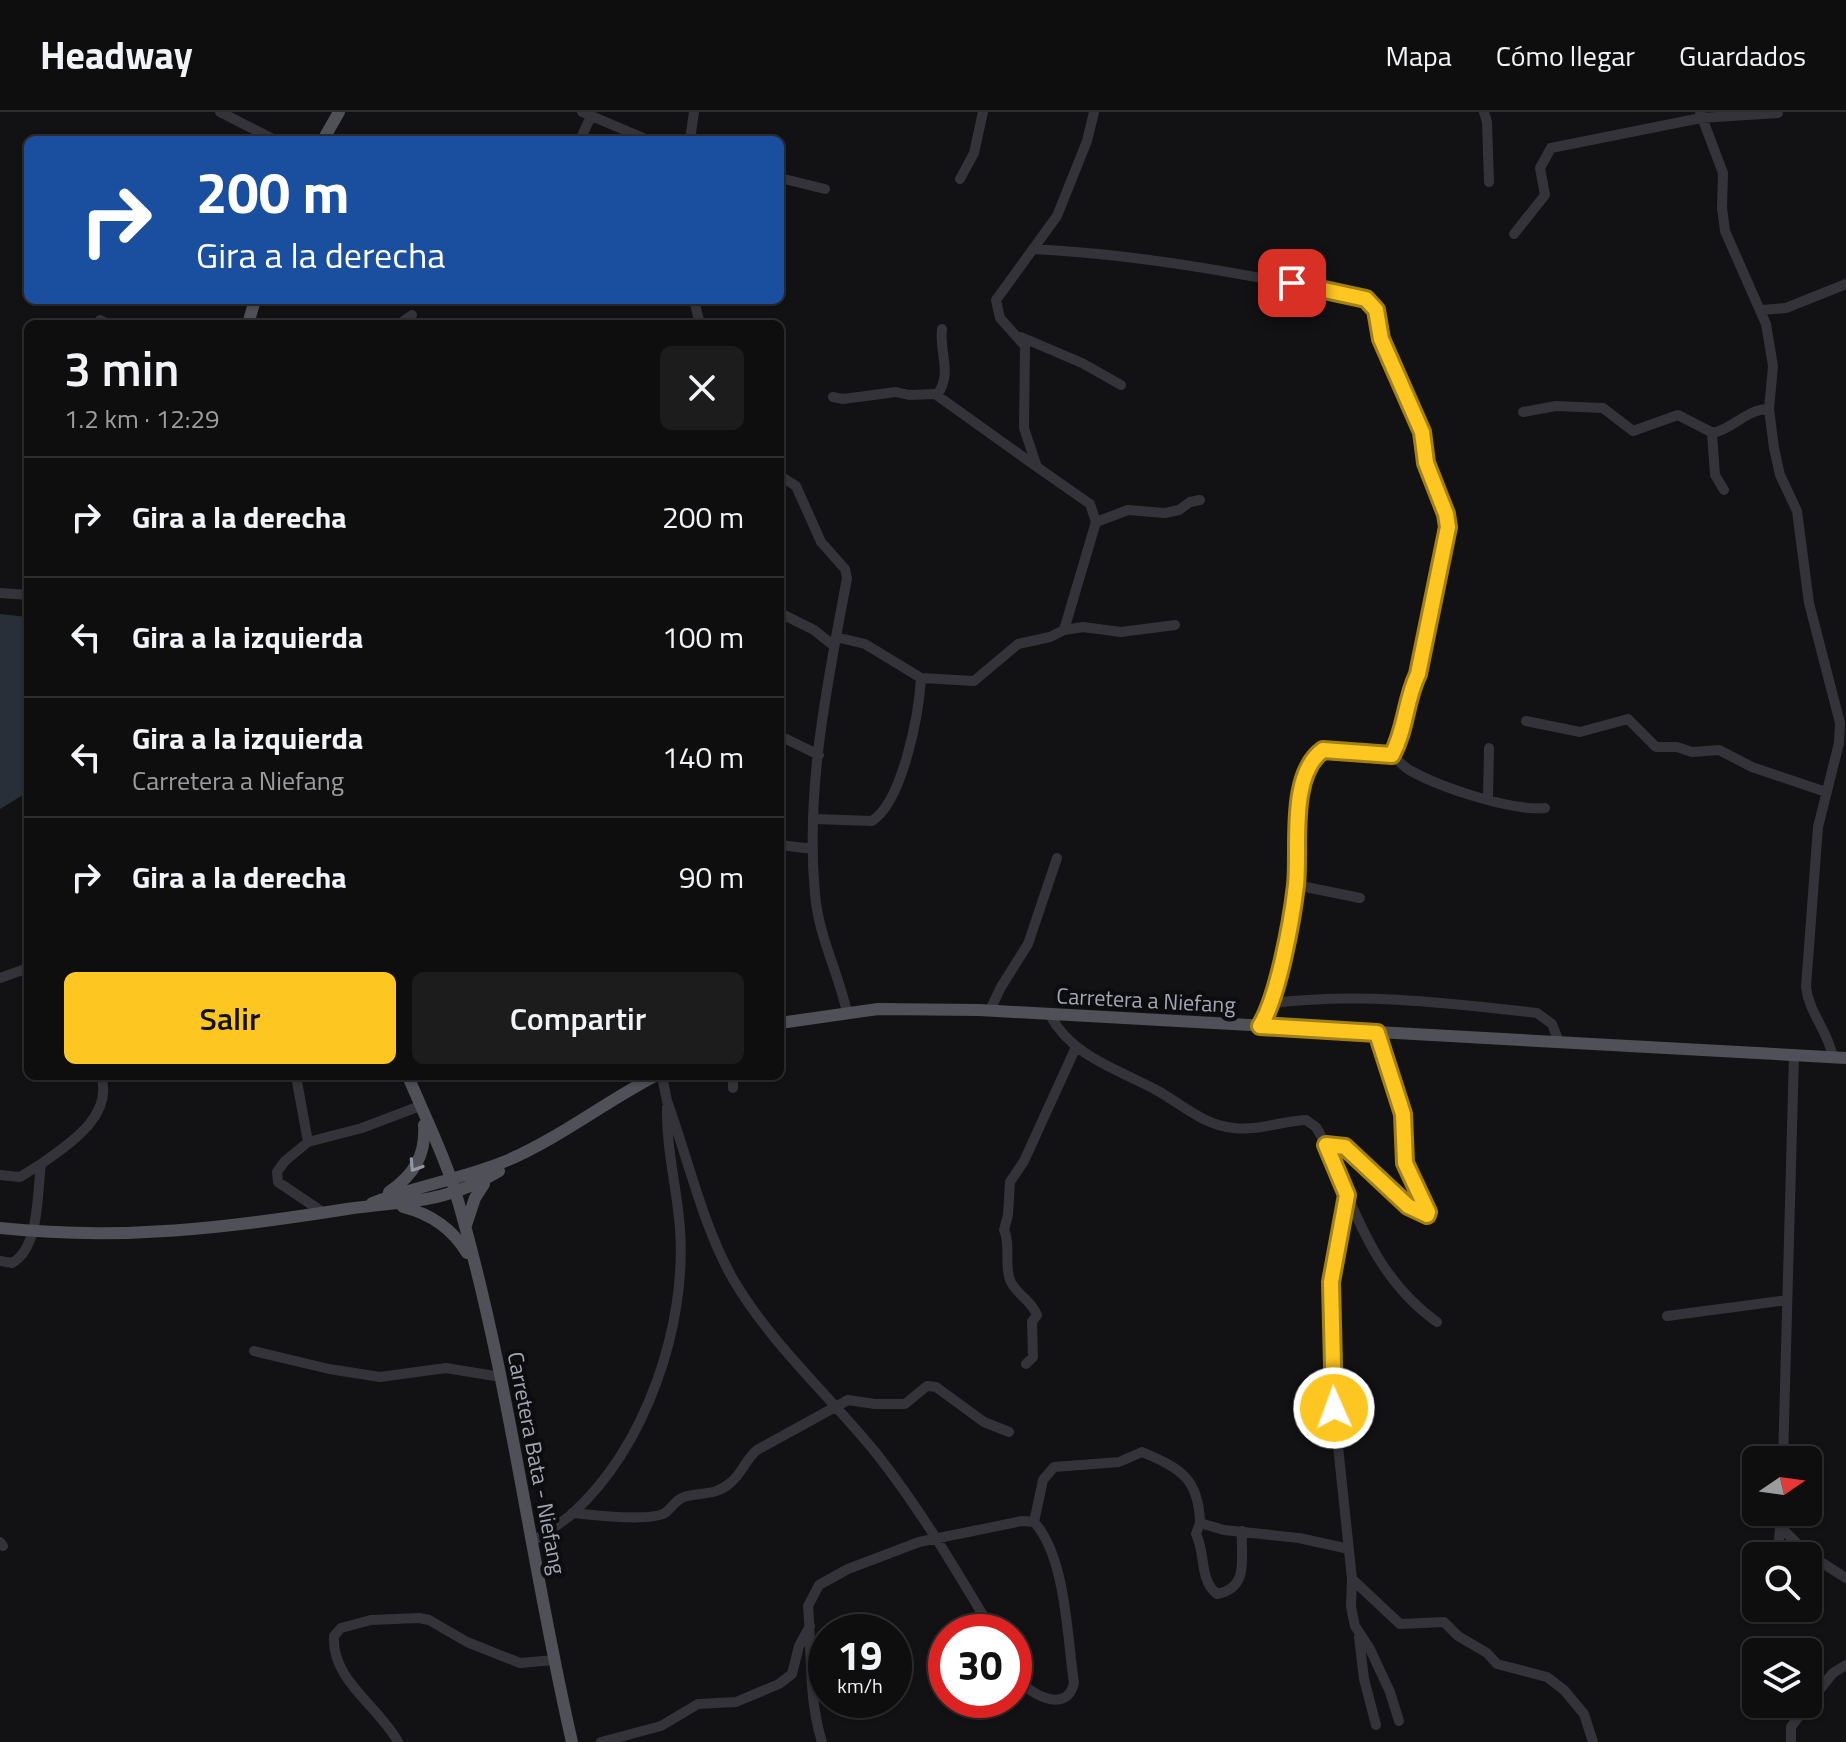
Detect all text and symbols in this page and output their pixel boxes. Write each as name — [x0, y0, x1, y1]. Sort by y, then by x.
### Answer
text: Headway — [40, 26, 193, 84]
text: Mapa — [1385, 34, 1452, 77]
text: Cómo llegar — [1496, 34, 1635, 77]
text: Guardados — [1679, 34, 1806, 77]
text: 200 m — [196, 150, 349, 235]
icon: right — [64, 168, 168, 272]
text: Gira a la derecha — [196, 227, 445, 282]
pin — [1258, 249, 1326, 317]
icon: arrive — [1270, 261, 1314, 305]
text: 3 min — [64, 332, 179, 405]
button: close — [660, 346, 744, 430]
text: 1.2 km · 12:29 — [64, 399, 220, 438]
text: Gira a la derecha — [132, 494, 347, 540]
text: 200 m — [662, 494, 744, 540]
icon: right — [64, 495, 108, 539]
text: Gira a la izquierda — [132, 614, 363, 660]
text: 100 m — [662, 614, 744, 660]
icon: left — [64, 615, 108, 659]
text: Gira a la izquierda — [132, 715, 363, 761]
text: 140 m — [662, 734, 744, 780]
icon: left — [64, 735, 108, 779]
text: Carretera a Niefang — [132, 761, 344, 800]
text: Gira a la derecha — [132, 854, 347, 900]
text: 90 m — [679, 854, 744, 900]
icon: right — [64, 855, 108, 899]
button: Salir — [64, 972, 396, 1064]
button: Compartir — [412, 972, 744, 1064]
street label: Carretera a Niefang — [1056, 978, 1236, 1022]
one-way arrow — [409, 1157, 424, 1171]
street label: Carretera Bata - Niefang — [499, 1349, 575, 1577]
position arrow — [1292, 1366, 1376, 1450]
north arrow — [1742, 1446, 1822, 1526]
map controls — [1742, 1446, 1822, 1718]
button: search — [1742, 1542, 1822, 1622]
speed limit sign: 30 — [928, 1614, 1032, 1718]
text: 19 — [838, 1625, 882, 1686]
button: layers — [1742, 1638, 1822, 1718]
text: km/h — [837, 1670, 883, 1701]

